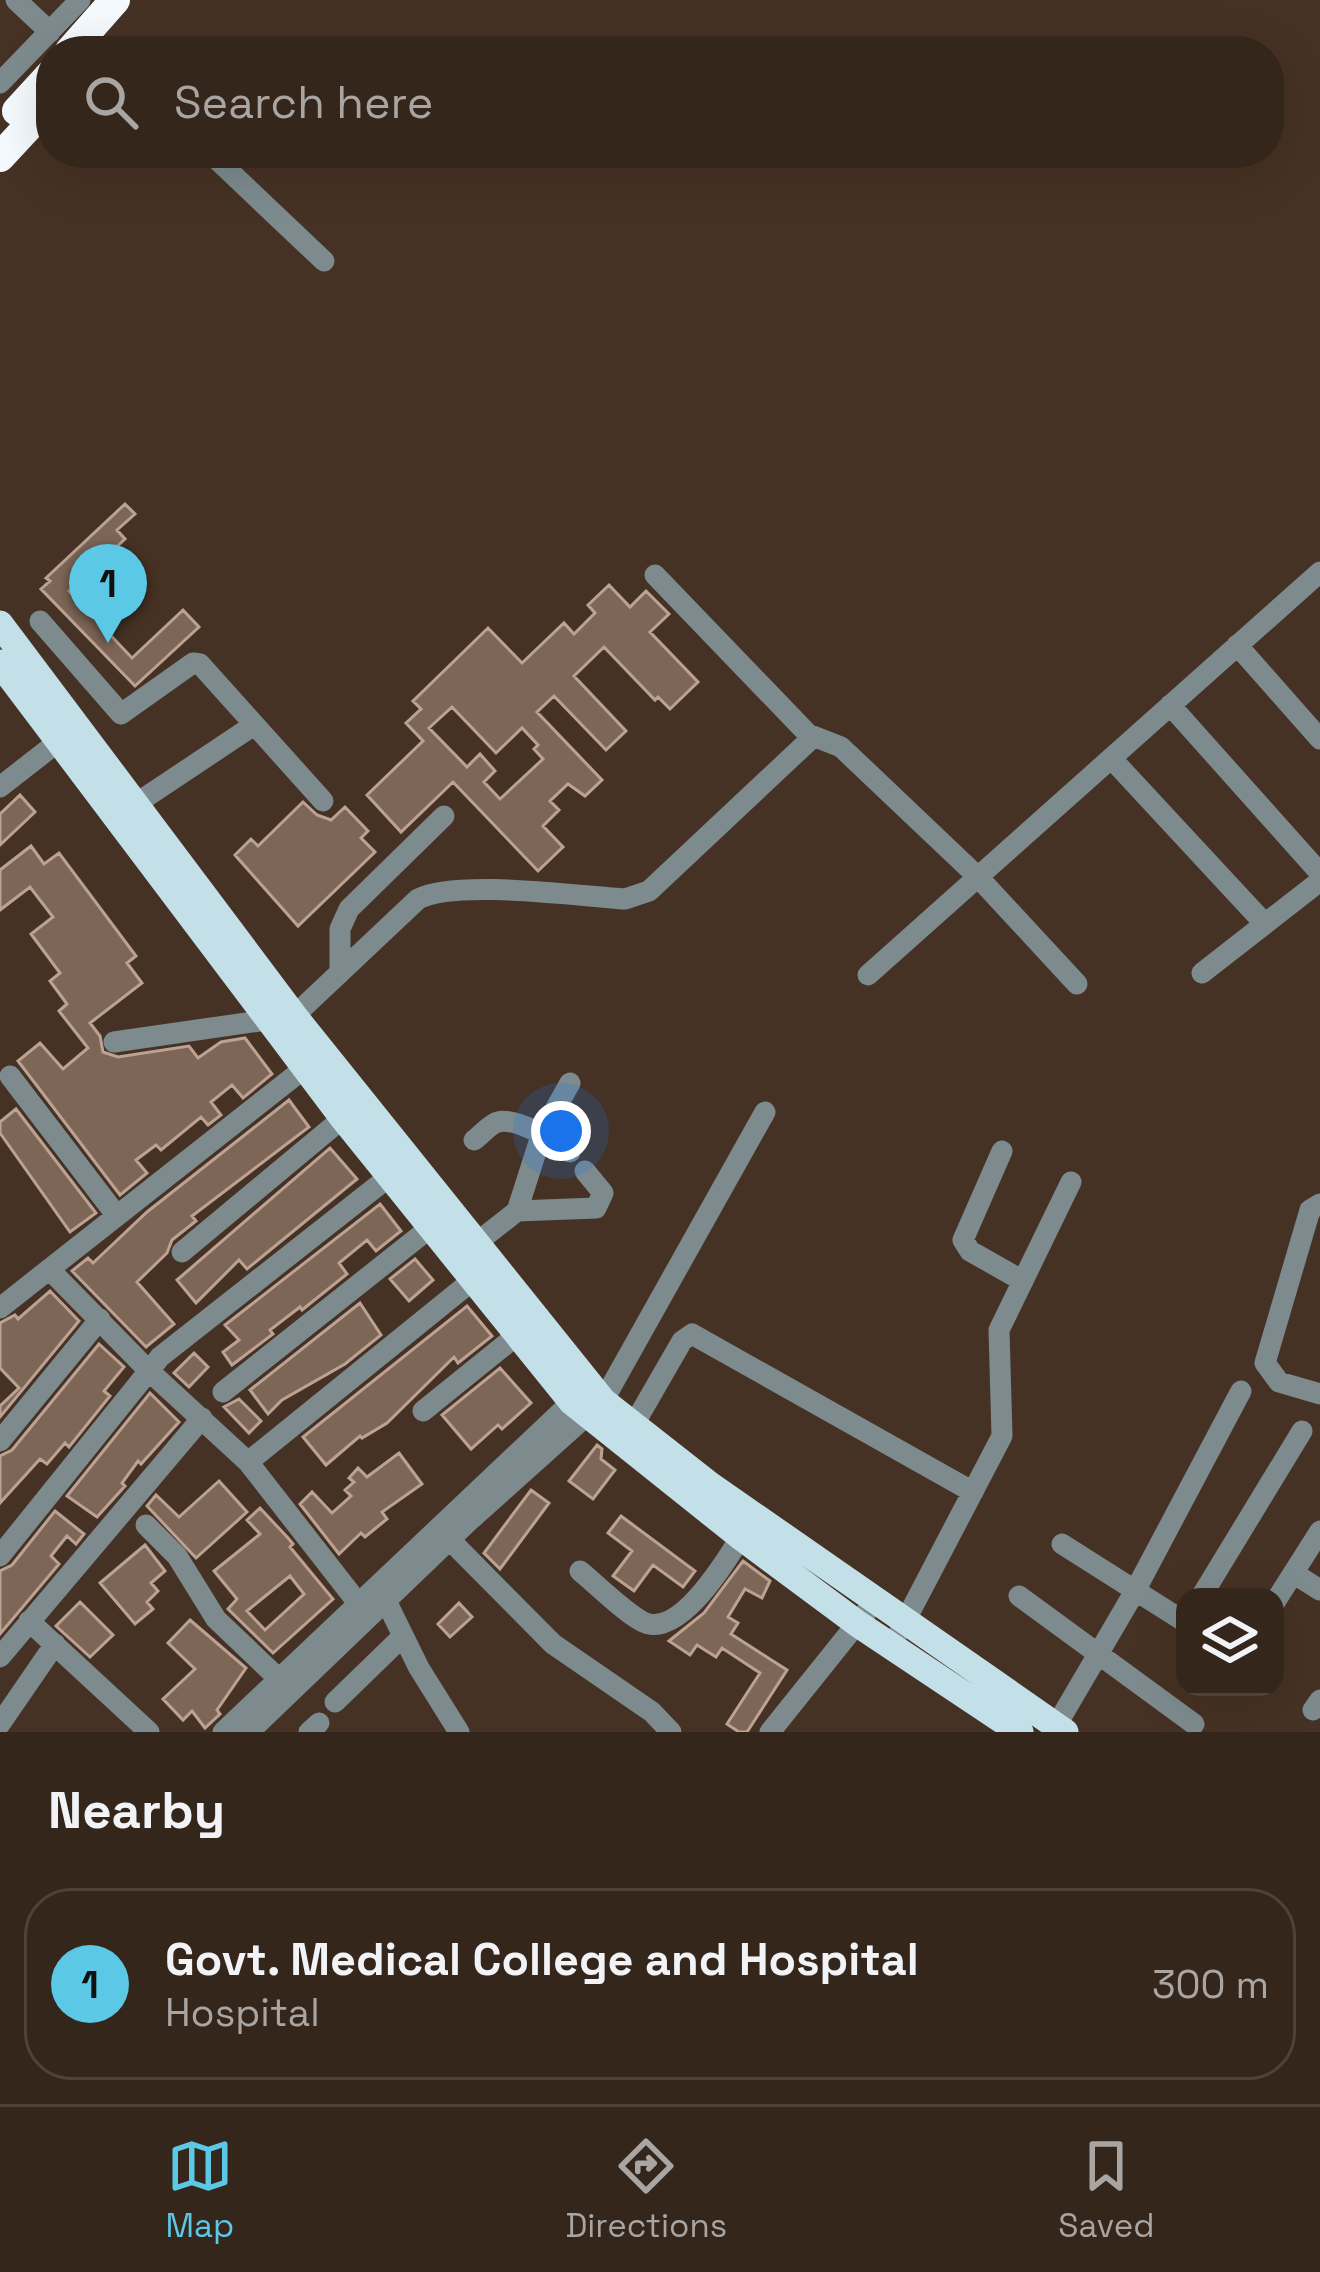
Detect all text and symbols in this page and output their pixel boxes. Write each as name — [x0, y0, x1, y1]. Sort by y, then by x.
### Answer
search box — [36, 36, 1284, 168]
icon: search — [78, 69, 144, 135]
text: Search here — [174, 74, 433, 131]
pin: 1 — [69, 544, 147, 643]
your location — [531, 1101, 591, 1161]
map controls — [1176, 1588, 1284, 1696]
button: layers — [1176, 1588, 1284, 1696]
text: Nearby — [48, 1778, 225, 1843]
text: Govt. Medical College and Hospital — [165, 1931, 919, 1988]
text: 1 — [81, 1960, 99, 2009]
text: 300 m — [1152, 1960, 1269, 2009]
text: Hospital — [165, 1988, 320, 2037]
tab: Map — [166, 2133, 234, 2247]
tab: Directions — [565, 2133, 727, 2247]
tab: Saved — [1058, 2133, 1154, 2247]

